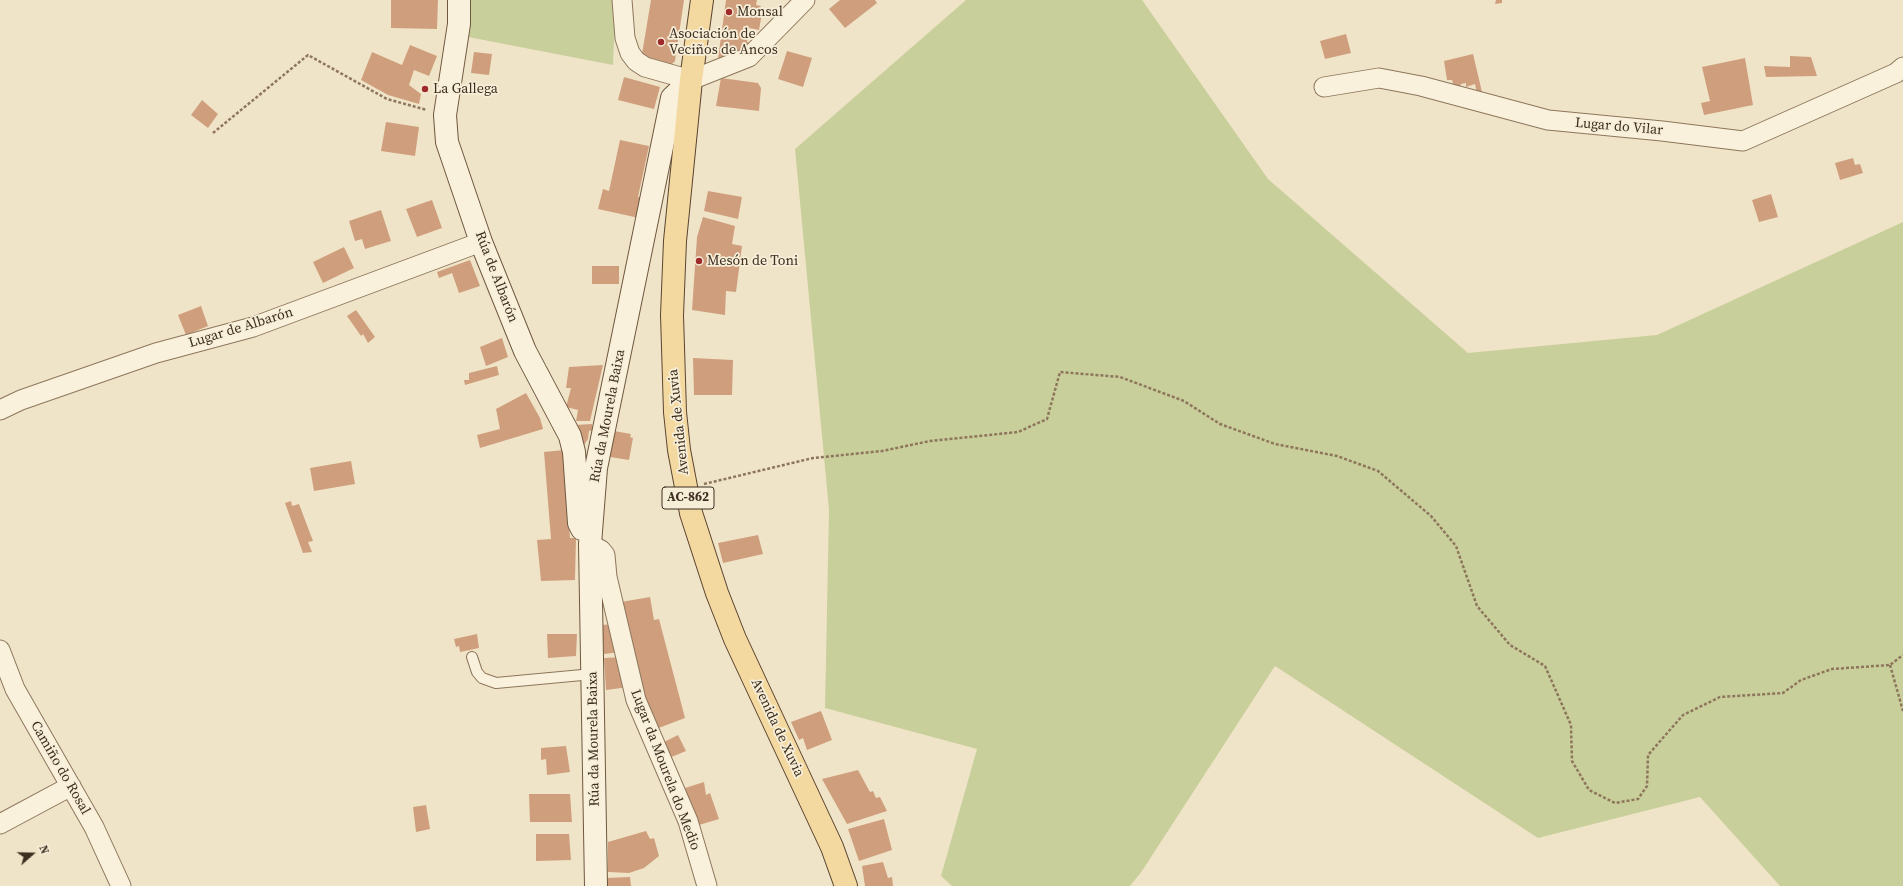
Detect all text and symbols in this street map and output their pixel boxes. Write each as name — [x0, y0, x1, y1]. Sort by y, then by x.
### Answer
place label: Monsal — [737, 4, 783, 20]
marker: Monsal — [724, 7, 734, 17]
place label: Asociación de Veciños de Ancos — [669, 26, 778, 58]
marker: Asociación de Veciños de Ancos — [656, 37, 666, 47]
place label: La Gallega — [433, 81, 498, 97]
marker: La Gallega — [420, 84, 430, 94]
street label: Lugar do Vilar — [1574, 115, 1664, 139]
street label: Rúa de Albarón — [471, 229, 521, 325]
place label: Mesón de Toni — [707, 253, 798, 269]
marker: Mesón de Toni — [694, 256, 704, 266]
street label: Lugar de Albarón — [187, 304, 295, 352]
street label: Rúa da Mourela Baixa — [587, 348, 629, 484]
street label: Avenida de Xuvia — [665, 368, 693, 476]
road number: AC-862 — [662, 487, 714, 509]
street label: Rúa da Mourela Baixa — [584, 671, 604, 807]
street label: Avenida de Xuvia — [747, 676, 807, 780]
street label: Lugar da Mourela do Medio — [627, 687, 703, 853]
street label: Camiño do Rosal — [26, 718, 94, 818]
north arrow — [12, 834, 52, 874]
text: N — [35, 843, 52, 856]

